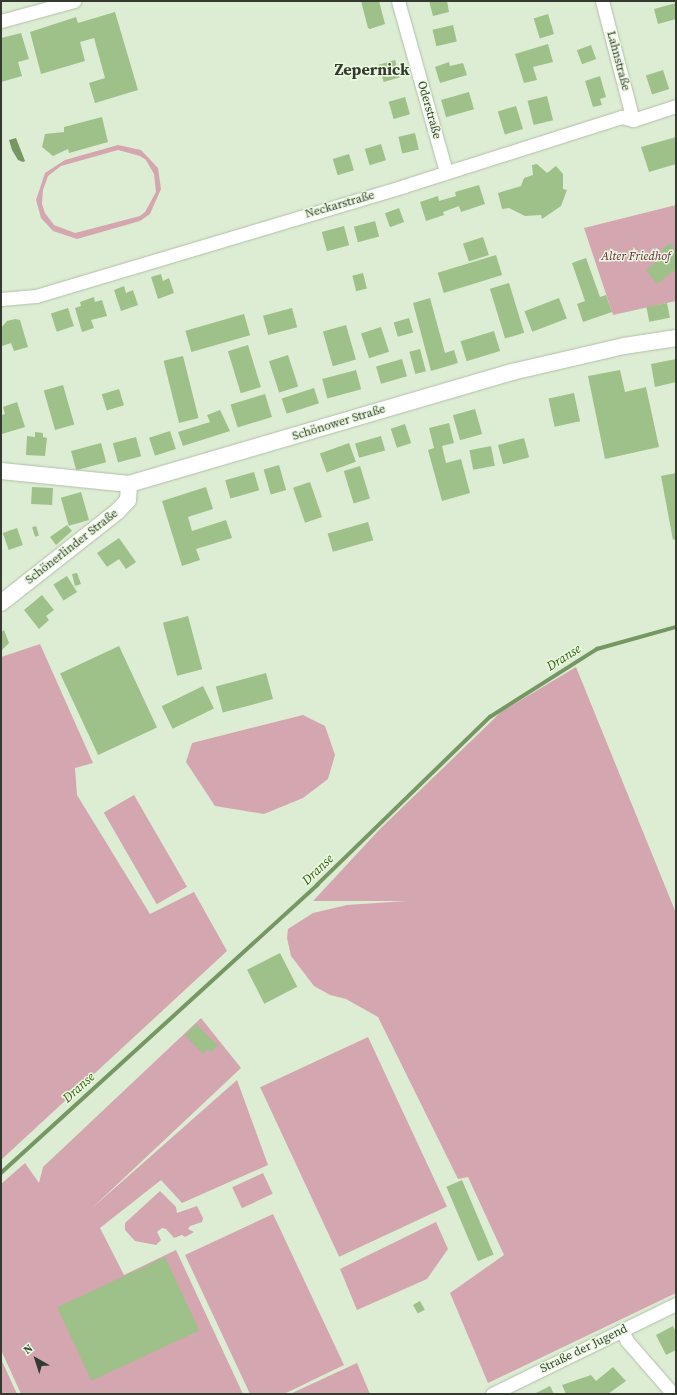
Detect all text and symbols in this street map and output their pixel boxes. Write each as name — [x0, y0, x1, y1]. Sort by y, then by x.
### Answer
street label: Lahnstraße — [603, 30, 633, 92]
district label: Zepernick — [334, 59, 410, 79]
street label: Oderstraße — [414, 79, 444, 141]
street label: Neckarstraße — [304, 188, 376, 222]
park label: Alter Friedhof — [601, 250, 671, 264]
street label: Schönower Straße — [291, 402, 387, 444]
street label: Schönerlinder Straße — [23, 506, 121, 588]
water label: Dranse — [544, 641, 584, 675]
water label: Dranse — [299, 851, 337, 889]
water label: Dranse — [60, 1070, 98, 1106]
street label: Straße der Jugend — [538, 1322, 630, 1376]
north arrow — [16, 1339, 56, 1379]
text: N — [20, 1341, 36, 1358]

